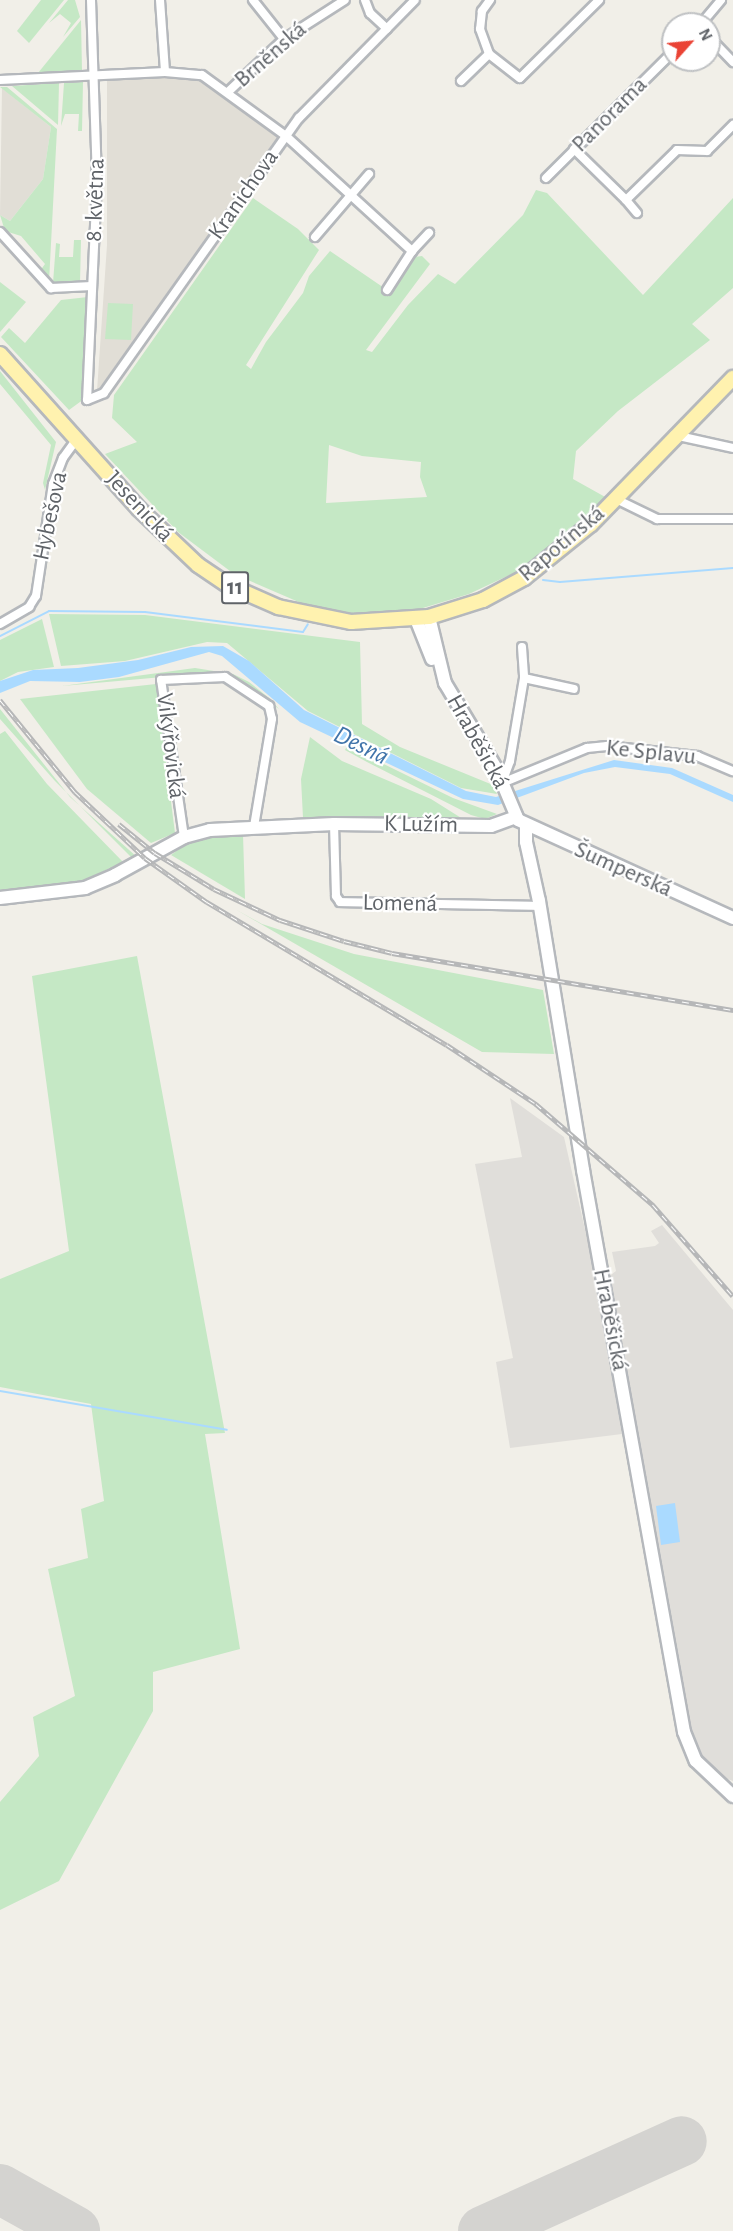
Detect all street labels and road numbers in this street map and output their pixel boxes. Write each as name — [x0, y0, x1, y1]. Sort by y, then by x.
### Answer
street label: Brněnská — [229, 16, 313, 94]
street label: Panorama — [566, 71, 654, 159]
street label: Kranichova — [203, 144, 285, 246]
street label: 8. května — [80, 158, 112, 242]
street label: Jesenická — [99, 465, 179, 549]
street label: Hybešova — [28, 469, 74, 563]
street label: Rapotínská — [513, 499, 611, 589]
road number: 11 — [220, 569, 250, 607]
street label: Hraběšická — [439, 690, 515, 794]
street label: Vikýřovická — [149, 691, 191, 801]
street label: Ke Splavu — [605, 734, 697, 772]
street label: K Lužím — [384, 810, 458, 840]
street label: Šumperská — [570, 836, 676, 904]
street label: Lomená — [362, 889, 438, 919]
street label: Hraběšická — [586, 1266, 634, 1374]

